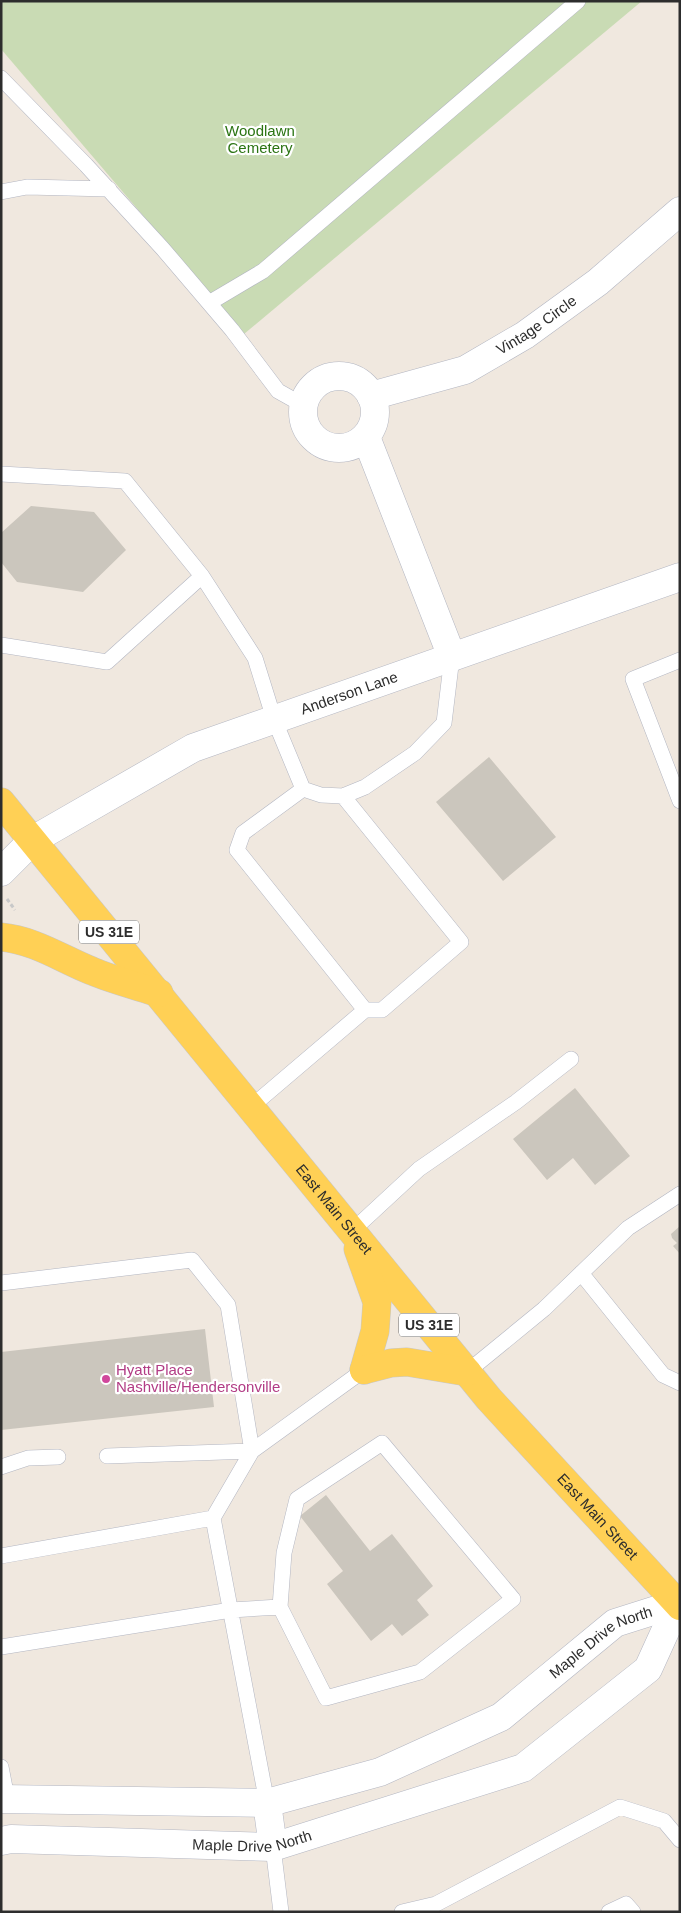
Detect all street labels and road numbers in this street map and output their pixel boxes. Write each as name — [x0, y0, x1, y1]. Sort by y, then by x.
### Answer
street label: Vintage Circle — [493, 292, 580, 358]
street label: Anderson Lane — [298, 668, 400, 718]
road number: US 31E — [79, 920, 139, 944]
street label: East Main Street — [293, 1161, 376, 1258]
road number: US 31E — [399, 1314, 459, 1336]
street label: East Main Street — [554, 1470, 642, 1563]
street label: Maple Drive North — [546, 1603, 654, 1682]
street label: Maple Drive North — [192, 1826, 314, 1855]

